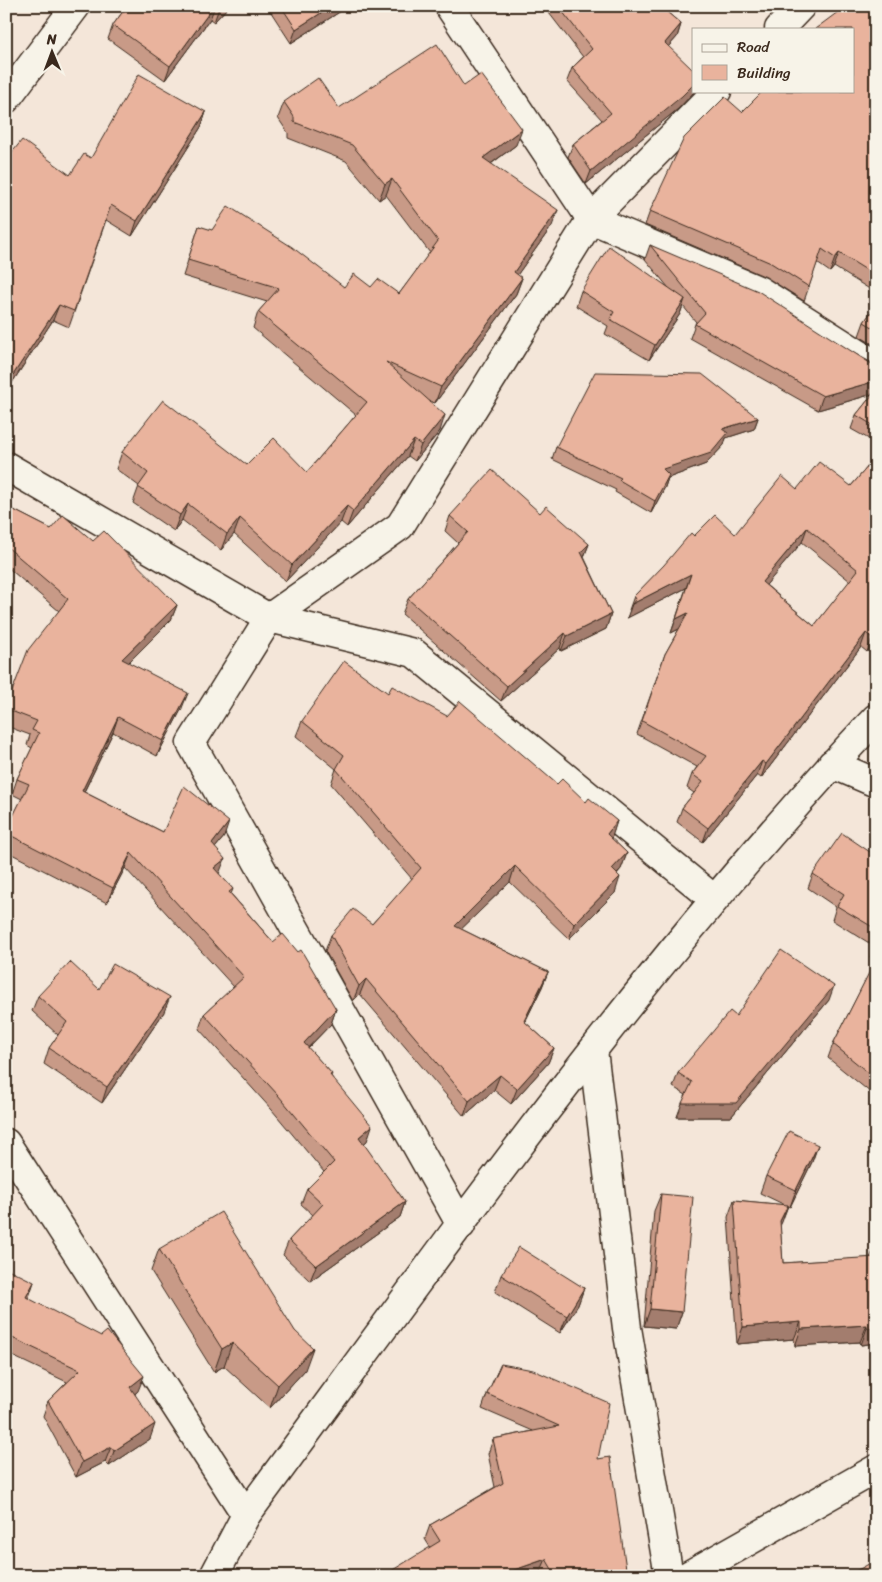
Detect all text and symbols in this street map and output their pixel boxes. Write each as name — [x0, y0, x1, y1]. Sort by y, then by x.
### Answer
text: N — [46, 27, 57, 52]
north arrow — [28, 28, 78, 78]
legend — [692, 28, 854, 92]
text: Road — [737, 34, 770, 60]
text: Building — [737, 60, 791, 86]

